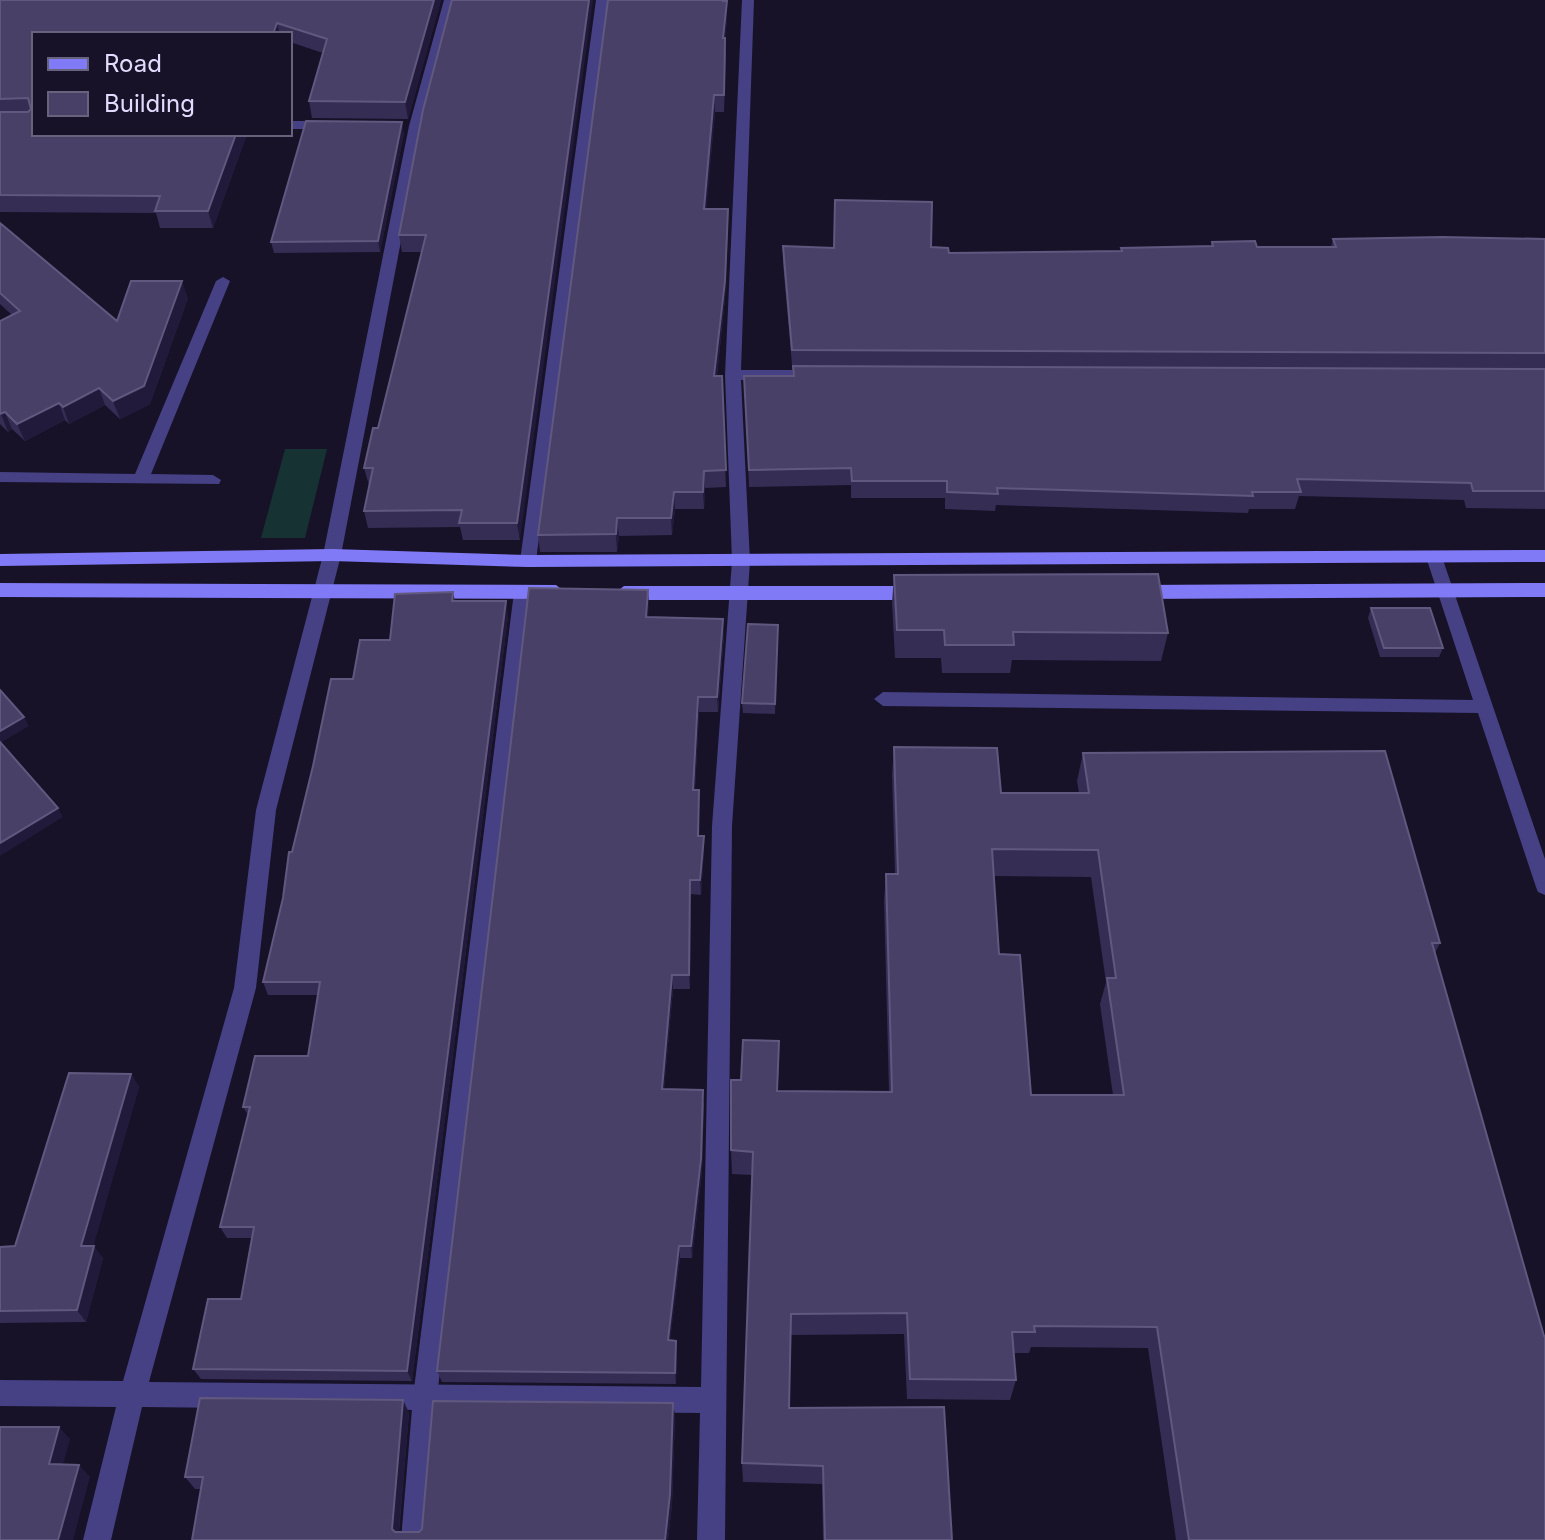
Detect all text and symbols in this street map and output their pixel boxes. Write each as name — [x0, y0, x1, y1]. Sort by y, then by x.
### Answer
legend — [32, 32, 292, 136]
text: Road — [104, 49, 162, 78]
text: Building — [104, 89, 195, 118]

